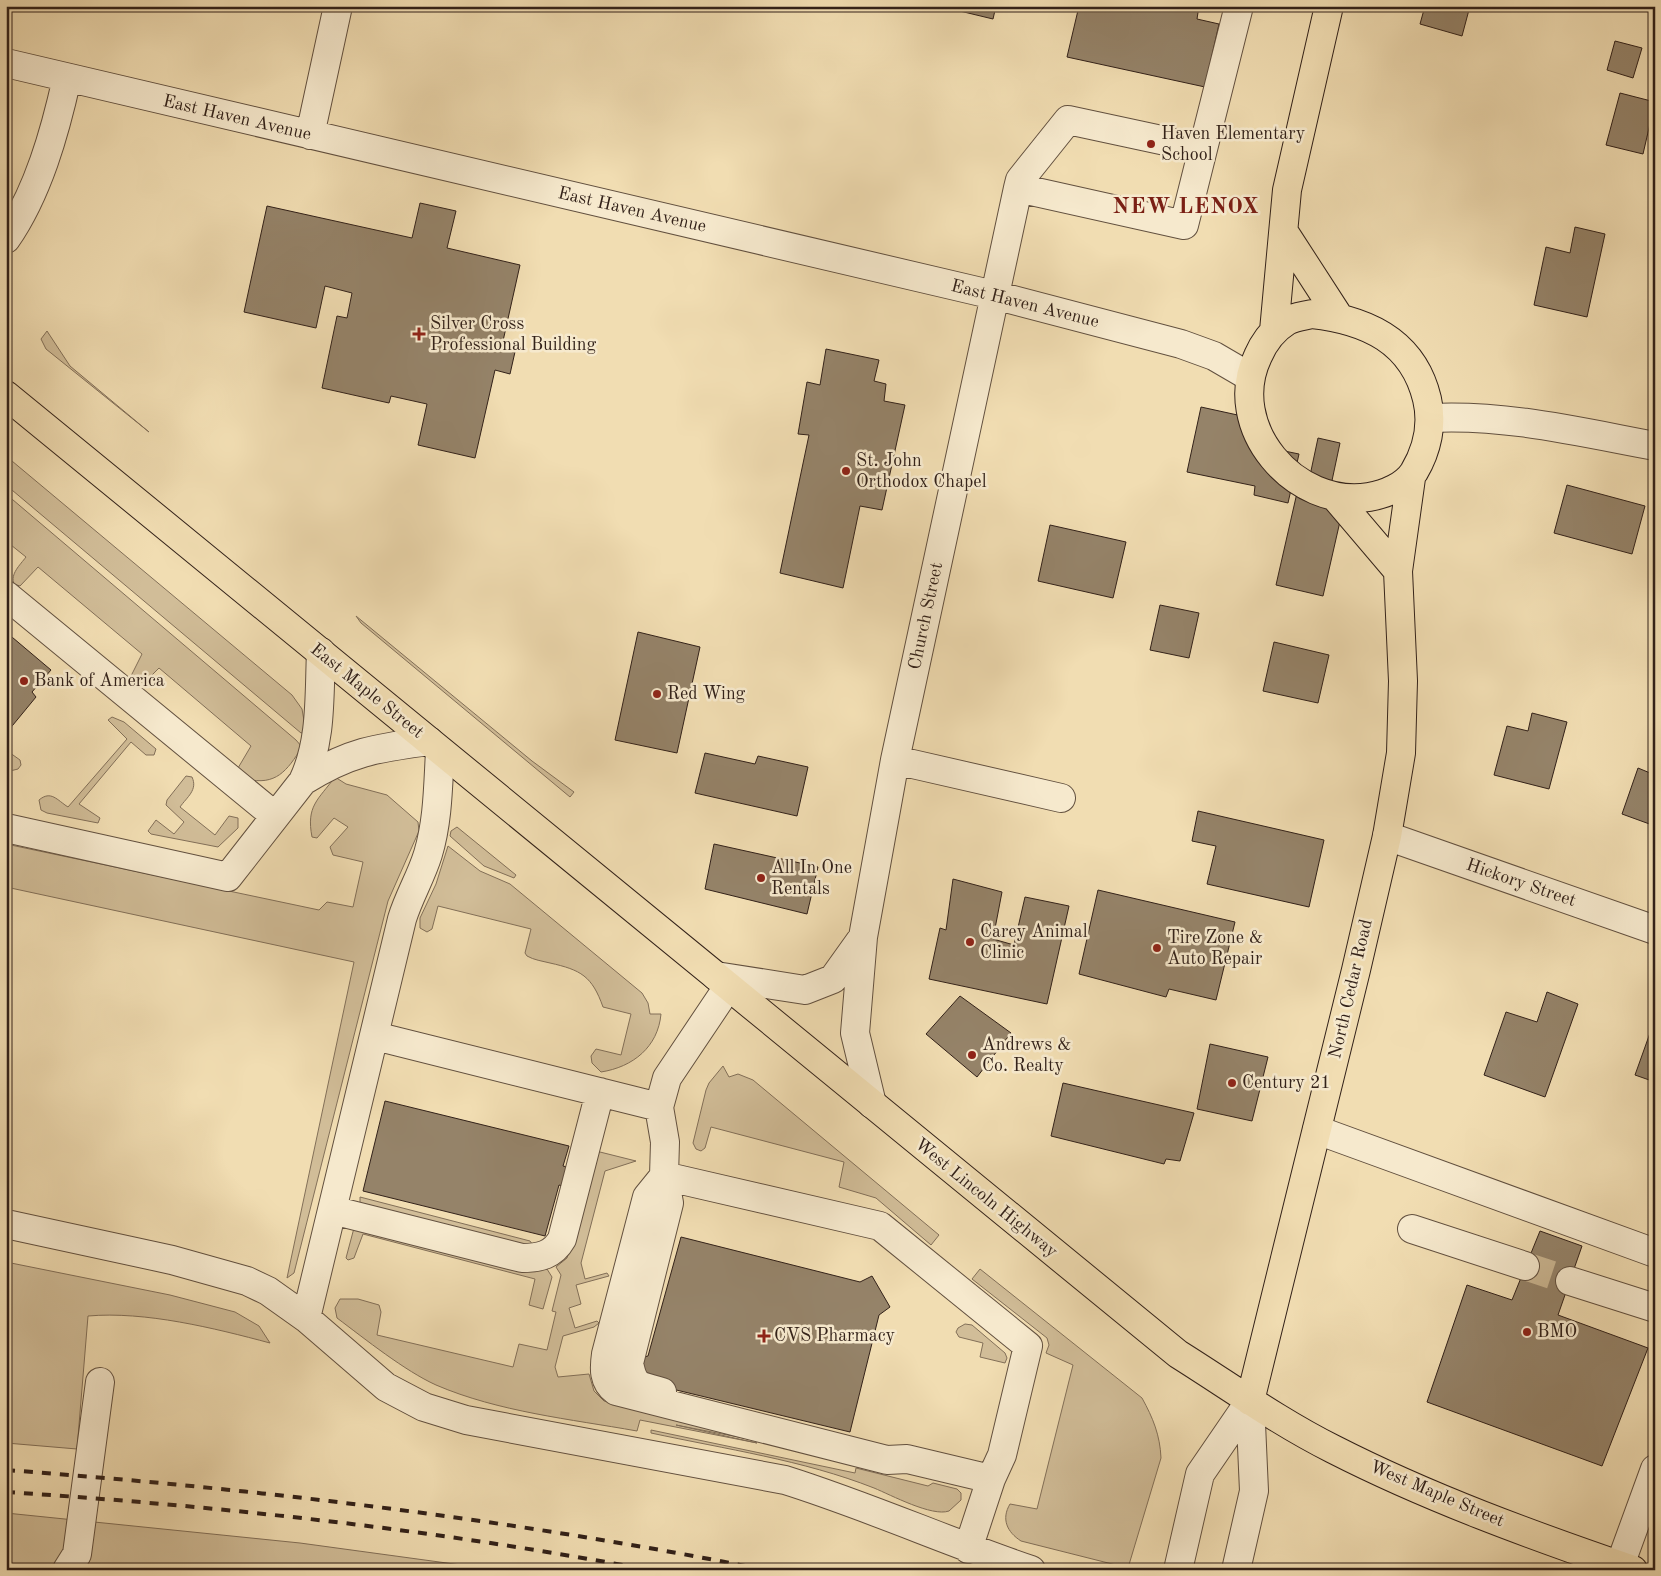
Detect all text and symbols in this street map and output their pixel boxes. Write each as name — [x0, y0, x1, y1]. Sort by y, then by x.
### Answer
street label: East Haven Avenue — [161, 92, 313, 144]
place label: Haven Elementary School — [1161, 125, 1306, 164]
marker: Haven Elementary School — [1145, 138, 1157, 150]
street label: East Haven Avenue — [556, 184, 708, 236]
district label: NEW LENOX — [1112, 196, 1260, 218]
street label: East Haven Avenue — [949, 277, 1101, 331]
place label: Silver Cross Professional Building — [430, 315, 596, 354]
marker: Silver Cross Professional Building — [412, 327, 426, 341]
place label: St. John Orthodox Chapel — [856, 452, 987, 491]
marker: St. John Orthodox Chapel — [840, 465, 852, 477]
street label: Church Street — [906, 561, 946, 671]
street label: East Maple Street — [307, 640, 427, 742]
place label: Bank of America — [34, 672, 165, 690]
marker: Bank of America — [18, 675, 30, 687]
place label: Red Wing — [667, 685, 746, 703]
marker: Red Wing — [651, 688, 663, 700]
street label: Hickory Street — [1464, 856, 1578, 910]
place label: All In One Rentals — [771, 859, 852, 898]
marker: All In One Rentals — [755, 872, 767, 884]
street label: North Cedar Road — [1326, 918, 1376, 1060]
place label: Carey Animal Clinic — [980, 923, 1088, 962]
place label: Tire Zone & Auto Repair — [1167, 929, 1263, 968]
marker: Carey Animal Clinic — [964, 936, 976, 948]
marker: Tire Zone & Auto Repair — [1151, 942, 1163, 954]
place label: Andrews & Co. Realty — [982, 1036, 1072, 1075]
marker: Andrews & Co. Realty — [966, 1049, 978, 1061]
place label: Century 21 — [1242, 1074, 1331, 1092]
marker: Century 21 — [1226, 1077, 1238, 1089]
street label: West Lincoln Highway — [911, 1135, 1061, 1261]
place label: BMO — [1537, 1323, 1577, 1341]
marker: BMO — [1521, 1326, 1533, 1338]
place label: CVS Pharmacy — [774, 1327, 895, 1345]
marker: CVS Pharmacy — [758, 1330, 770, 1342]
street label: West Maple Street — [1367, 1458, 1507, 1530]

